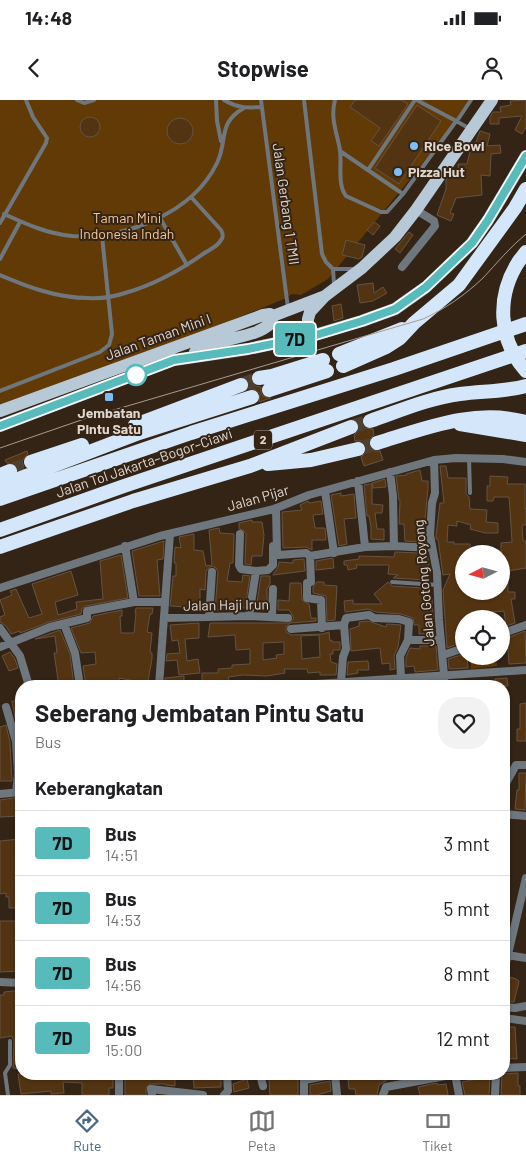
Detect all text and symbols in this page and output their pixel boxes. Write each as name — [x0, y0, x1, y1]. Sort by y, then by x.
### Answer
text: 14:48 — [25, 6, 72, 29]
icon: back — [20, 54, 48, 82]
icon: person — [478, 54, 506, 82]
text: Stopwise — [217, 55, 309, 81]
place label: Rice Bowl — [424, 137, 485, 154]
marker: Rice Bowl — [408, 140, 420, 152]
street label: Jalan Gerbang 1 TMII — [270, 142, 303, 266]
place label: Pizza Hut — [408, 163, 465, 180]
marker: Pizza Hut — [392, 166, 404, 178]
park label: Taman Mini Indonesia Indah — [80, 209, 174, 242]
street label: Jalan Taman Mini I — [103, 310, 213, 364]
line badge: 7D — [272, 323, 318, 355]
text: 7D — [285, 328, 305, 350]
unlabelled marker — [125, 364, 147, 386]
marker: Jembatan Pintu Satu — [103, 391, 115, 403]
place label: Jembatan Pintu Satu — [77, 404, 141, 437]
street label: Jalan Tol Jakarta–Bogor–Ciawi — [53, 424, 234, 501]
road number: 2 — [254, 430, 272, 450]
street label: Jalan Pijar — [225, 481, 291, 514]
street label: Jalan Gotong Royong — [409, 519, 438, 647]
north arrow — [455, 545, 510, 600]
map controls — [455, 545, 510, 665]
street label: Jalan Haji Irun — [183, 595, 269, 614]
button: locate — [455, 610, 510, 665]
button: heart — [438, 697, 490, 749]
text: Seberang Jembatan Pintu Satu — [35, 698, 364, 727]
text: Bus — [35, 732, 61, 751]
text: Keberangkatan — [35, 776, 163, 799]
text: Bus — [105, 822, 137, 845]
text: 7D — [52, 832, 73, 854]
text: 3 mnt — [444, 832, 490, 855]
text: 14:51 — [105, 845, 138, 864]
text: Bus — [105, 887, 137, 910]
text: 7D — [52, 897, 73, 919]
text: 5 mnt — [444, 897, 490, 920]
text: 14:53 — [105, 910, 141, 929]
text: Bus — [105, 952, 137, 975]
text: 7D — [52, 962, 73, 984]
text: 8 mnt — [443, 962, 490, 985]
text: 14:56 — [105, 975, 141, 994]
text: Bus — [105, 1017, 137, 1040]
text: 7D — [52, 1027, 73, 1049]
text: 12 mnt — [436, 1027, 490, 1050]
text: 15:00 — [105, 1040, 142, 1059]
tab: Rute — [73, 1107, 102, 1154]
tab: Peta — [248, 1107, 276, 1154]
tab: Tiket — [422, 1107, 453, 1154]

